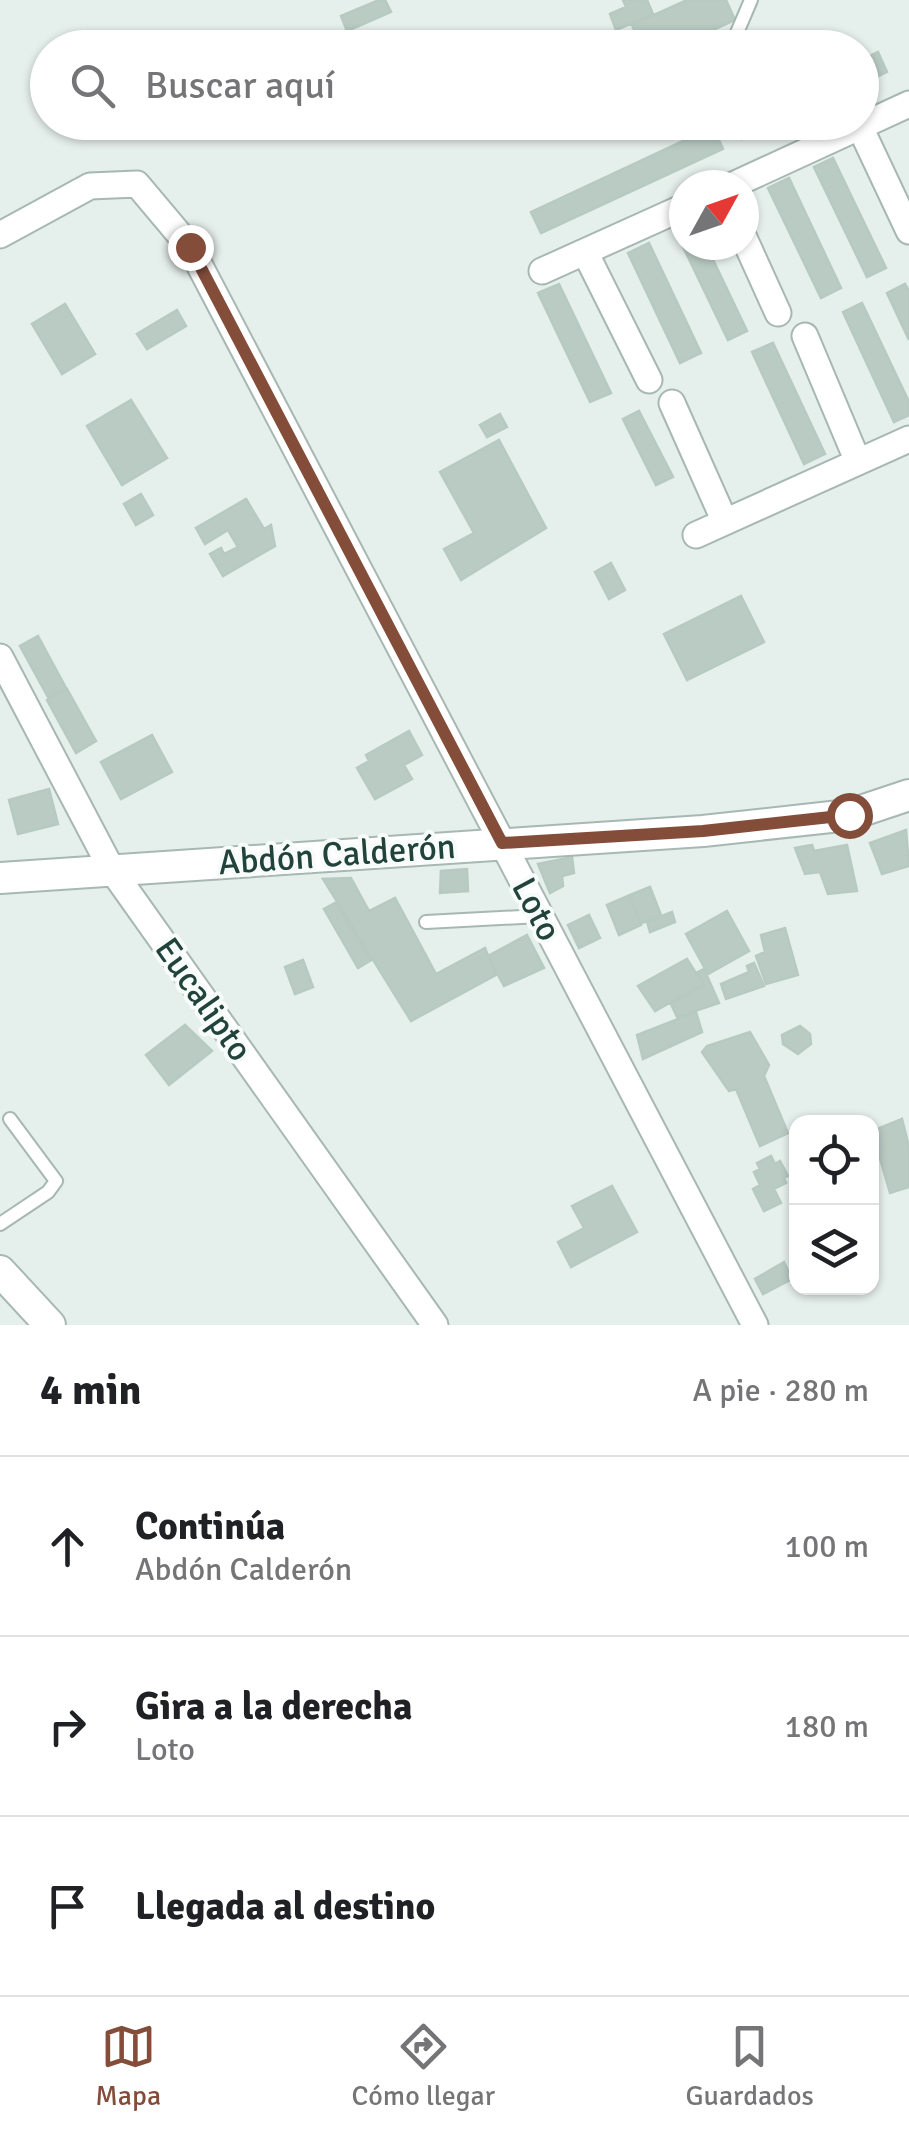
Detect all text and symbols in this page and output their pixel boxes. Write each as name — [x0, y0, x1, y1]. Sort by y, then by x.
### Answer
search box — [30, 30, 879, 140]
icon: search — [65, 58, 120, 113]
text: Buscar aquí — [145, 62, 335, 109]
north arrow — [669, 170, 759, 260]
route end — [168, 225, 214, 271]
route start — [827, 793, 873, 839]
street label: Abdón Calderón — [217, 825, 457, 884]
street label: Loto — [502, 870, 571, 948]
street label: Eucalipto — [146, 929, 262, 1069]
map controls — [789, 1115, 879, 1295]
button: locate — [789, 1115, 879, 1205]
button: layers — [789, 1205, 879, 1295]
text: 4 min — [40, 1365, 141, 1416]
text: A pie · 280 m — [693, 1371, 869, 1410]
text: Continúa — [135, 1503, 285, 1550]
icon: ahead — [40, 1519, 95, 1574]
text: 100 m — [785, 1527, 869, 1566]
text: Abdón Calderón — [135, 1550, 352, 1589]
text: Gira a la derecha — [135, 1683, 412, 1730]
icon: right — [40, 1699, 95, 1754]
text: 180 m — [785, 1707, 869, 1746]
text: Loto — [135, 1730, 195, 1769]
icon: arrive — [40, 1879, 95, 1934]
text: Llegada al destino — [135, 1883, 435, 1930]
tab: Mapa — [95, 2019, 161, 2113]
tab: Cómo llegar — [352, 2019, 495, 2113]
tab: Guardados — [686, 2019, 814, 2113]

